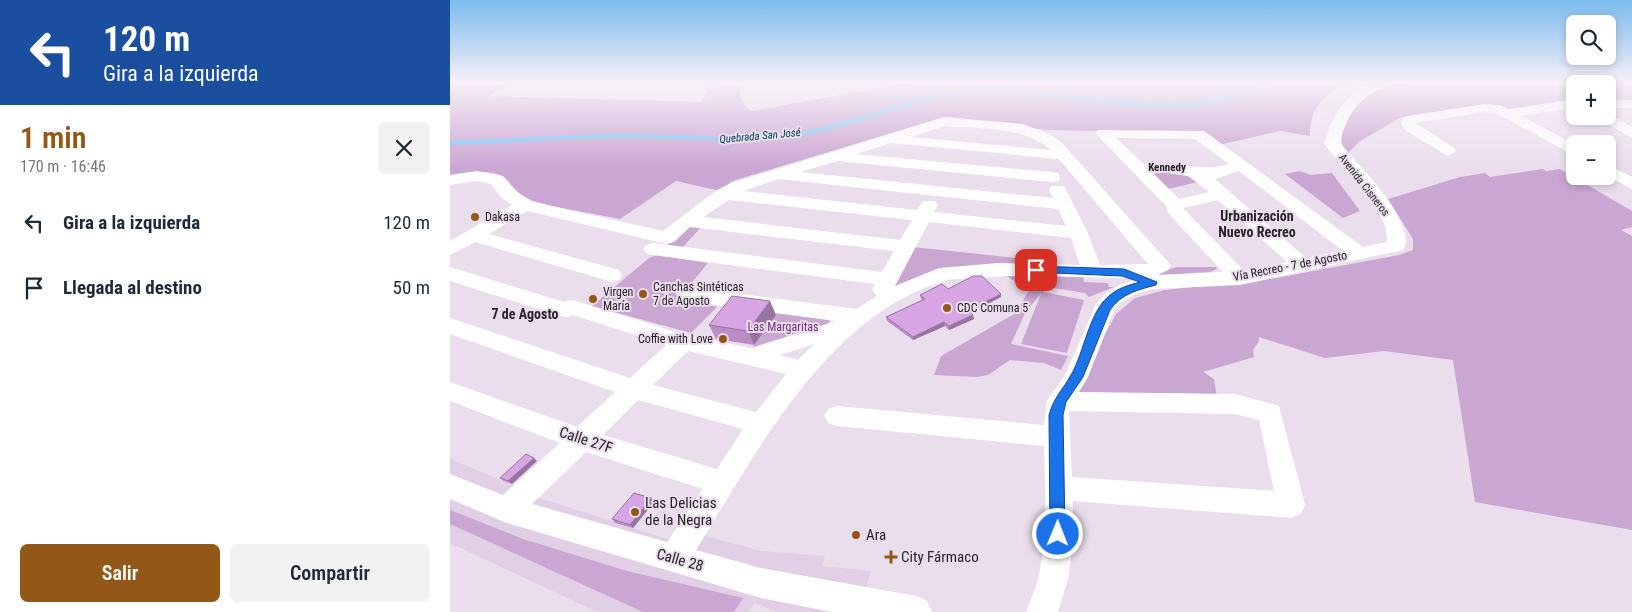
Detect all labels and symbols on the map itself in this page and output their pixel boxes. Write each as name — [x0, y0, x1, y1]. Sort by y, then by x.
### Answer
water label: Quebrada San José — [719, 126, 802, 146]
street label: Avenida Cisneros — [1336, 151, 1392, 219]
district label: Kennedy — [1148, 161, 1186, 174]
district label: Urbanización Nuevo Recreo — [1218, 208, 1296, 240]
place label: Dakasa — [485, 210, 520, 224]
marker: Dakasa — [469, 211, 481, 223]
street label: Vía Recreo - 7 de Agosto — [1232, 248, 1348, 284]
pin — [1015, 249, 1057, 291]
place label: Canchas Sintéticas 7 de Agosto — [653, 280, 744, 308]
place label: Virgen María — [603, 285, 634, 313]
marker: Canchas Sintéticas 7 de Agosto — [637, 288, 649, 300]
marker: Virgen María — [587, 293, 599, 305]
place label: CDC Comuna 5 — [957, 301, 1028, 315]
marker: CDC Comuna 5 — [941, 302, 953, 314]
district label: 7 de Agosto — [492, 306, 559, 322]
park label: Las Margaritas — [748, 320, 818, 334]
place label: Coffie with Love — [638, 332, 713, 346]
marker: Coffie with Love — [717, 333, 729, 345]
street label: Calle 27F — [557, 423, 615, 457]
place label: Las Delicias de la Negra — [645, 494, 717, 529]
marker: Las Delicias de la Negra — [629, 506, 641, 518]
position arrow — [1031, 507, 1083, 559]
place label: Ara — [866, 526, 886, 544]
marker: Ara — [850, 529, 862, 541]
street label: Calle 28 — [655, 545, 705, 575]
place label: City Fármaco — [901, 548, 979, 566]
marker: City Fármaco — [885, 551, 897, 563]

